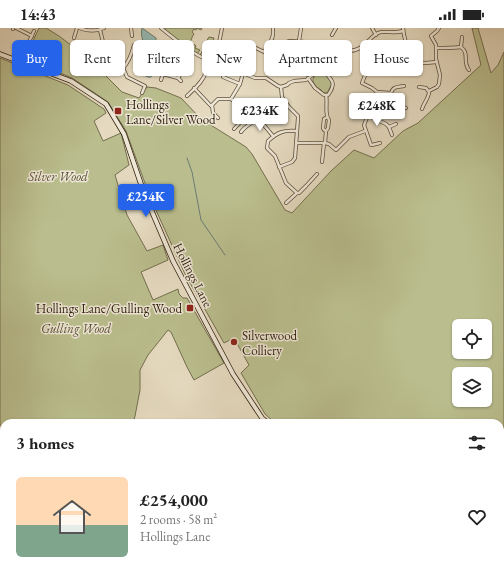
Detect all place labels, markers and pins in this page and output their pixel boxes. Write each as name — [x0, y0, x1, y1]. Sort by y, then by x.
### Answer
pin: £248K — [349, 93, 405, 127]
place label: Hollings Lane/Silver Wood — [126, 96, 216, 128]
pin: £234K — [232, 98, 288, 132]
marker: Hollings Lane/Silver Wood — [113, 106, 123, 116]
pin: £254K — [118, 184, 174, 218]
place label: Hollings Lane/Gulling Wood — [36, 300, 182, 317]
marker: Hollings Lane/Gulling Wood — [185, 303, 195, 313]
place label: Silverwood Colliery — [242, 327, 298, 359]
marker: Silverwood Colliery — [229, 337, 239, 347]

